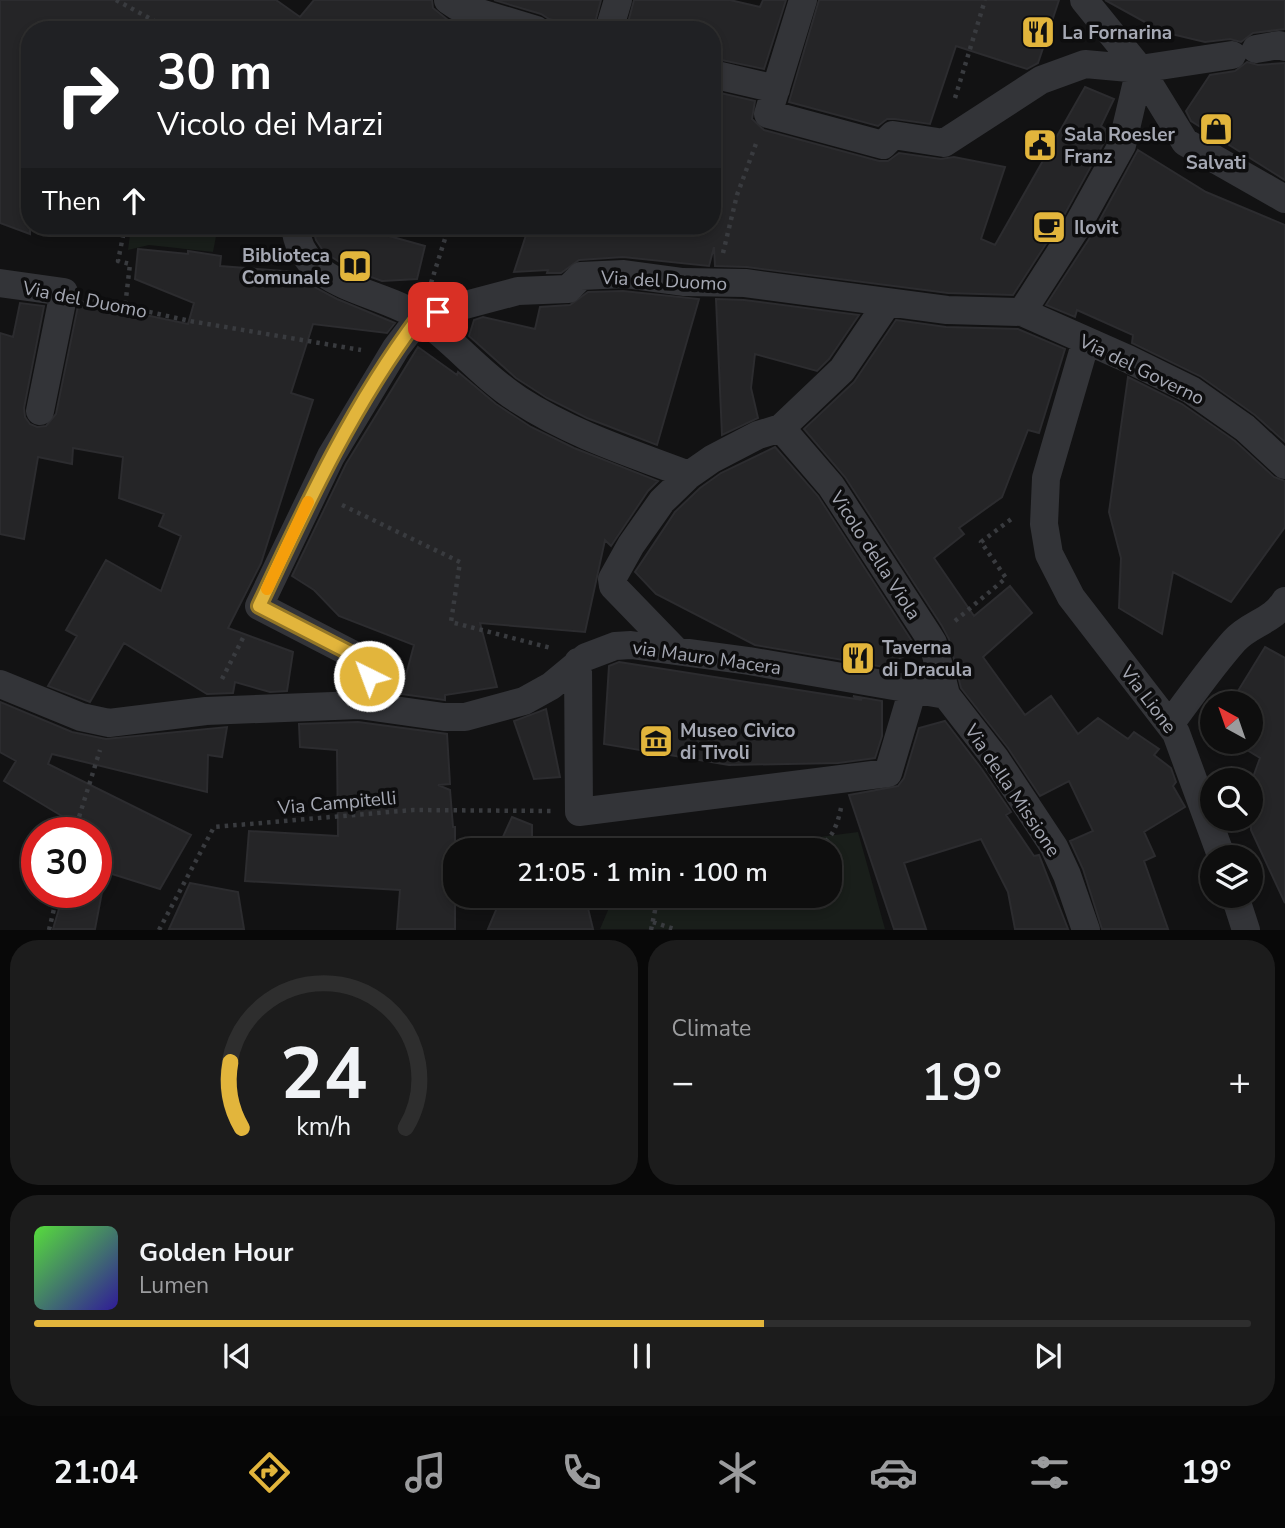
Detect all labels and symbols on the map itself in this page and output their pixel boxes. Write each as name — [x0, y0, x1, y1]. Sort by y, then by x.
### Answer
restaurant icon: La Fornarina — [1019, 13, 1057, 51]
place label: La Fornarina — [1062, 20, 1172, 46]
shop icon: Salvati — [1197, 110, 1235, 148]
place label: Sala Roesler Franz — [1064, 122, 1176, 170]
public building icon: Sala Roesler Franz — [1021, 126, 1059, 164]
place label: Salvati — [1186, 150, 1246, 176]
cafe icon: Ilovit — [1030, 208, 1068, 246]
place label: Ilovit — [1074, 215, 1119, 241]
place label: Biblioteca Comunale — [241, 243, 330, 291]
library icon: Biblioteca Comunale — [336, 247, 374, 285]
street label: Via del Duomo — [599, 265, 728, 297]
street label: Via del Duomo — [19, 275, 149, 325]
pin — [408, 282, 468, 342]
street label: Via del Governo — [1074, 328, 1209, 411]
street label: Vicolo della Viola — [823, 485, 927, 625]
street label: via Mauro Macera — [631, 635, 783, 681]
place label: Taverna di Dracula — [882, 635, 972, 683]
position arrow — [332, 639, 406, 713]
restaurant icon: Taverna di Dracula — [839, 639, 877, 677]
street label: Via Lione — [1114, 660, 1182, 739]
north arrow — [1200, 691, 1264, 754]
place label: Museo Civico di Tivoli — [680, 718, 796, 766]
street label: Via della Missione — [958, 718, 1066, 862]
museum icon: Museo Civico di Tivoli — [637, 722, 675, 760]
street label: Via Campitelli — [276, 785, 398, 821]
speed limit sign: 30 — [21, 817, 112, 908]

